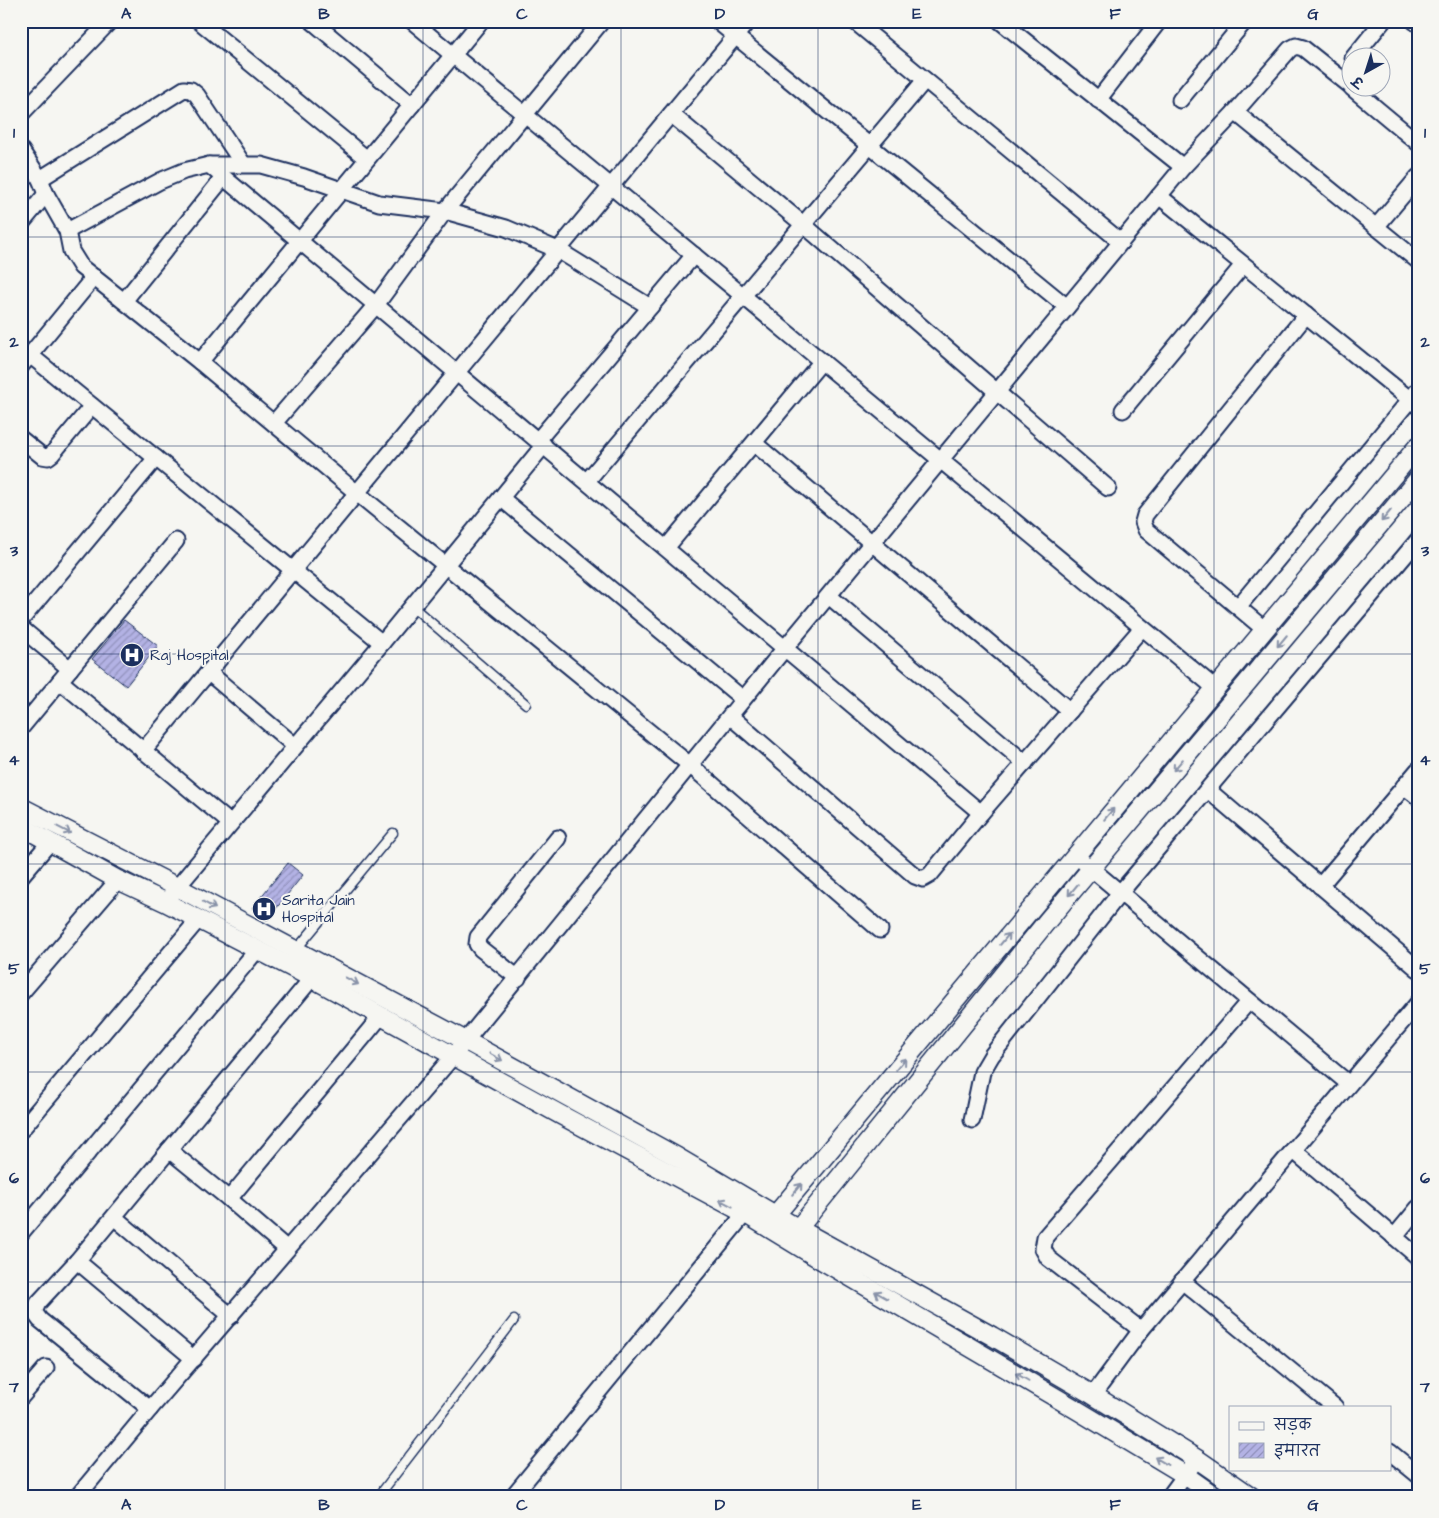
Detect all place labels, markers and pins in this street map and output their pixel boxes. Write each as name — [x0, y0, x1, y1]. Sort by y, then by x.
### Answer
hospital icon: Raj Hospital — [119, 642, 145, 668]
place label: Raj Hospital — [150, 645, 229, 666]
place label: Sarita Jain Hospital — [282, 890, 355, 928]
hospital icon: Sarita Jain Hospital — [251, 896, 277, 922]

